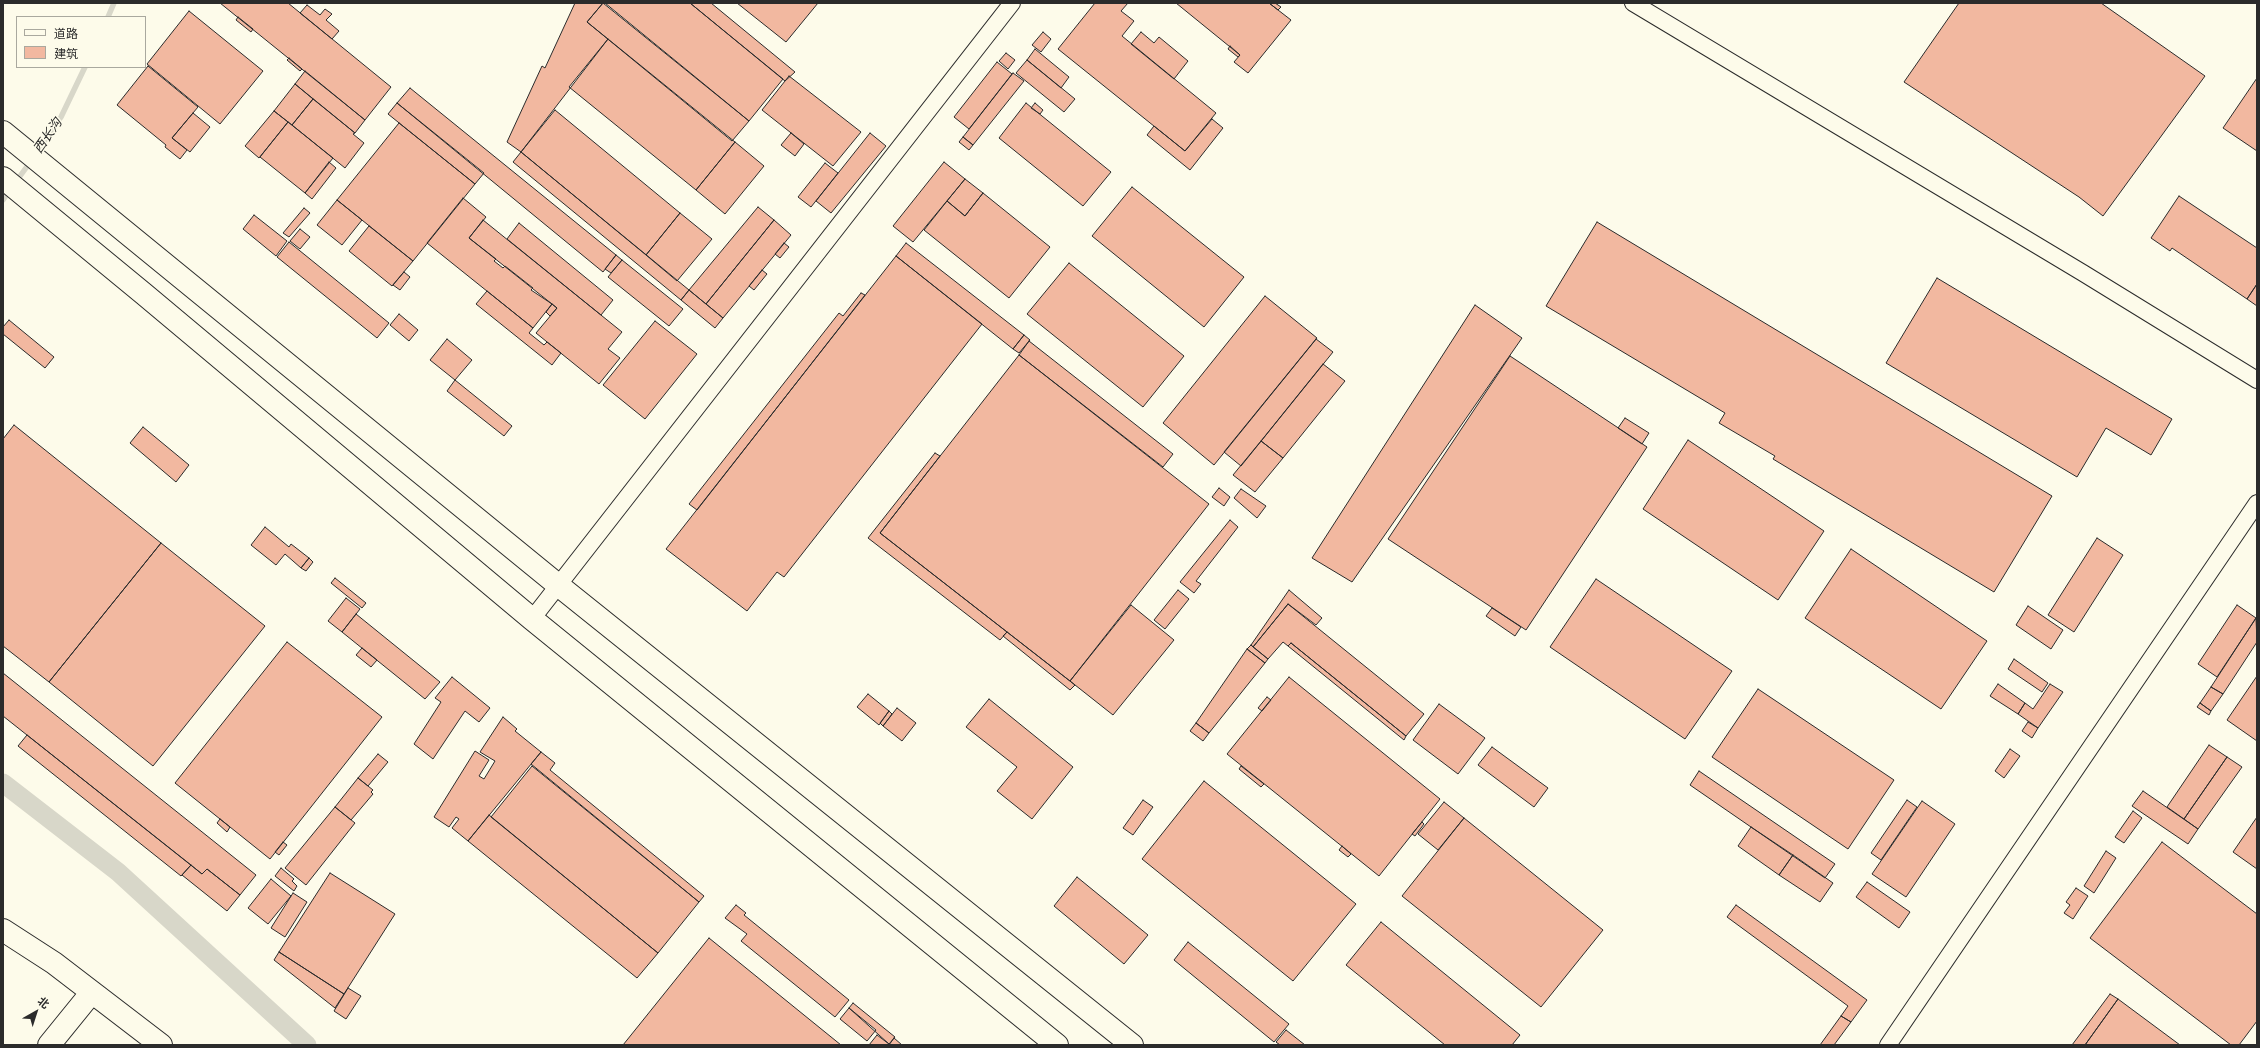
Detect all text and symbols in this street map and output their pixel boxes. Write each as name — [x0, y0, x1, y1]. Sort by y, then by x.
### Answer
legend — [16, 16, 146, 68]
text: 道路 — [54, 26, 78, 41]
text: 建筑 — [54, 46, 78, 61]
water label: 西长沟 — [30, 116, 66, 156]
north arrow — [16, 992, 56, 1032]
text: 北 — [35, 994, 52, 1012]

